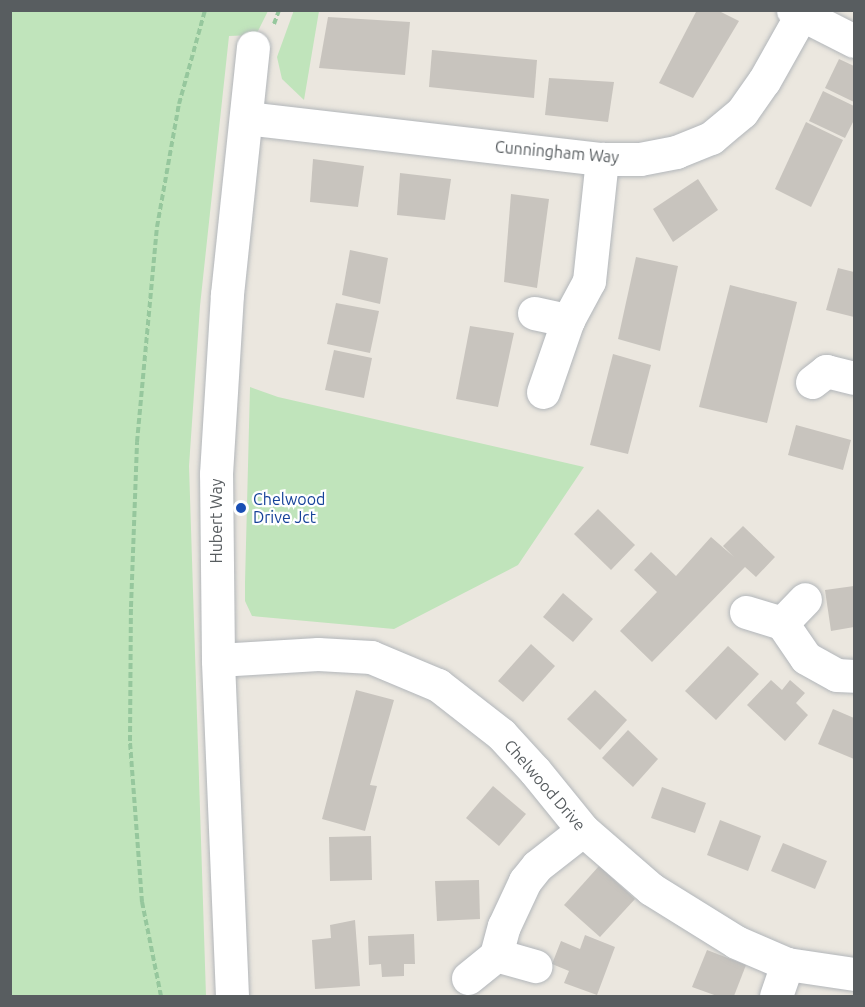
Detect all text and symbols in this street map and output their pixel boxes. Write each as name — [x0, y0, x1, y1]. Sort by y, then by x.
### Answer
street label: Cunningham Way — [494, 137, 620, 167]
street label: Hubert Way — [206, 479, 226, 563]
place label: Chelwood Drive Jct — [253, 489, 325, 527]
marker: Chelwood Drive Jct — [234, 501, 248, 515]
street label: Chelwood Drive — [500, 736, 590, 834]

